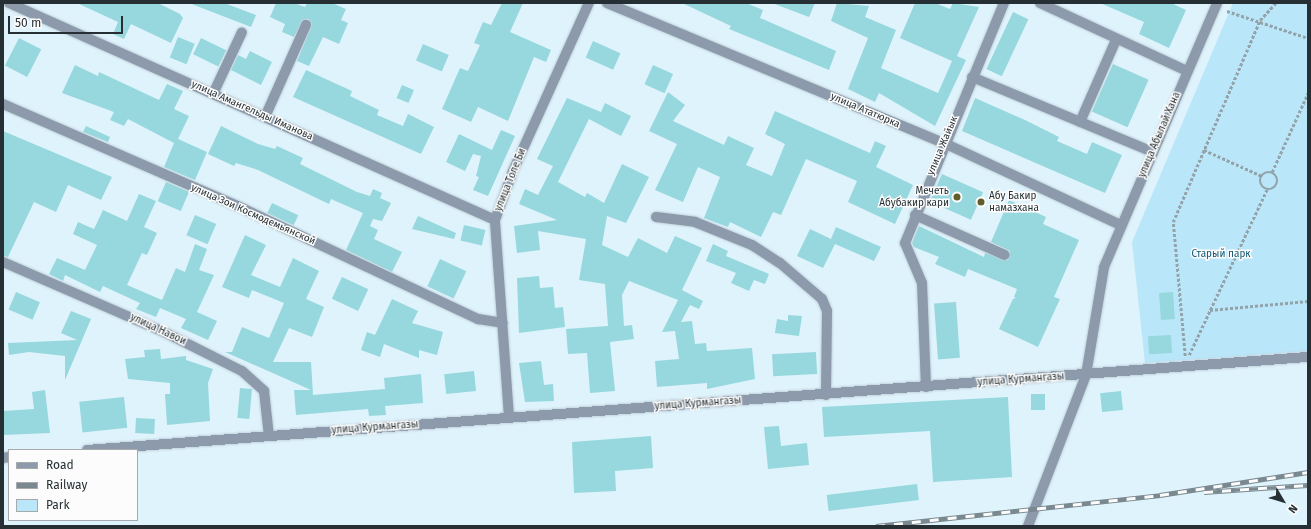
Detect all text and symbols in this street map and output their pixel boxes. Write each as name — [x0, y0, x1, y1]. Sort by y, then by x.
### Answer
scale bar — [10, 8, 125, 34]
text: 50 m — [15, 16, 41, 30]
street label: улица Амангельды Иманова — [189, 79, 315, 143]
street label: улица Ататюрка — [828, 91, 902, 131]
street label: улица Абылай Хана — [1137, 91, 1183, 179]
street label: улица Жайык — [925, 115, 961, 177]
street label: улица Толе Би — [493, 147, 529, 213]
street label: улица Зои Космодемьянской — [189, 182, 317, 248]
place label: Мечеть Абубакир кари — [879, 185, 949, 208]
place label: Абу Бакир намазхана — [989, 190, 1039, 214]
marker: Мечеть Абубакир кари — [952, 192, 962, 202]
marker: Абу Бакир намазхана — [976, 197, 986, 207]
park label: Старый парк — [1191, 249, 1251, 261]
street label: улица Навои — [128, 312, 188, 348]
street label: улица Курмангазы — [977, 371, 1065, 389]
street label: улица Курмангазы — [654, 395, 742, 413]
street label: улица Курмангазы — [331, 419, 419, 437]
legend — [8, 449, 138, 521]
text: Road — [46, 458, 74, 472]
text: Railway — [46, 478, 87, 492]
north arrow — [1263, 481, 1303, 521]
text: Park — [46, 498, 70, 512]
text: N — [1285, 502, 1300, 516]

